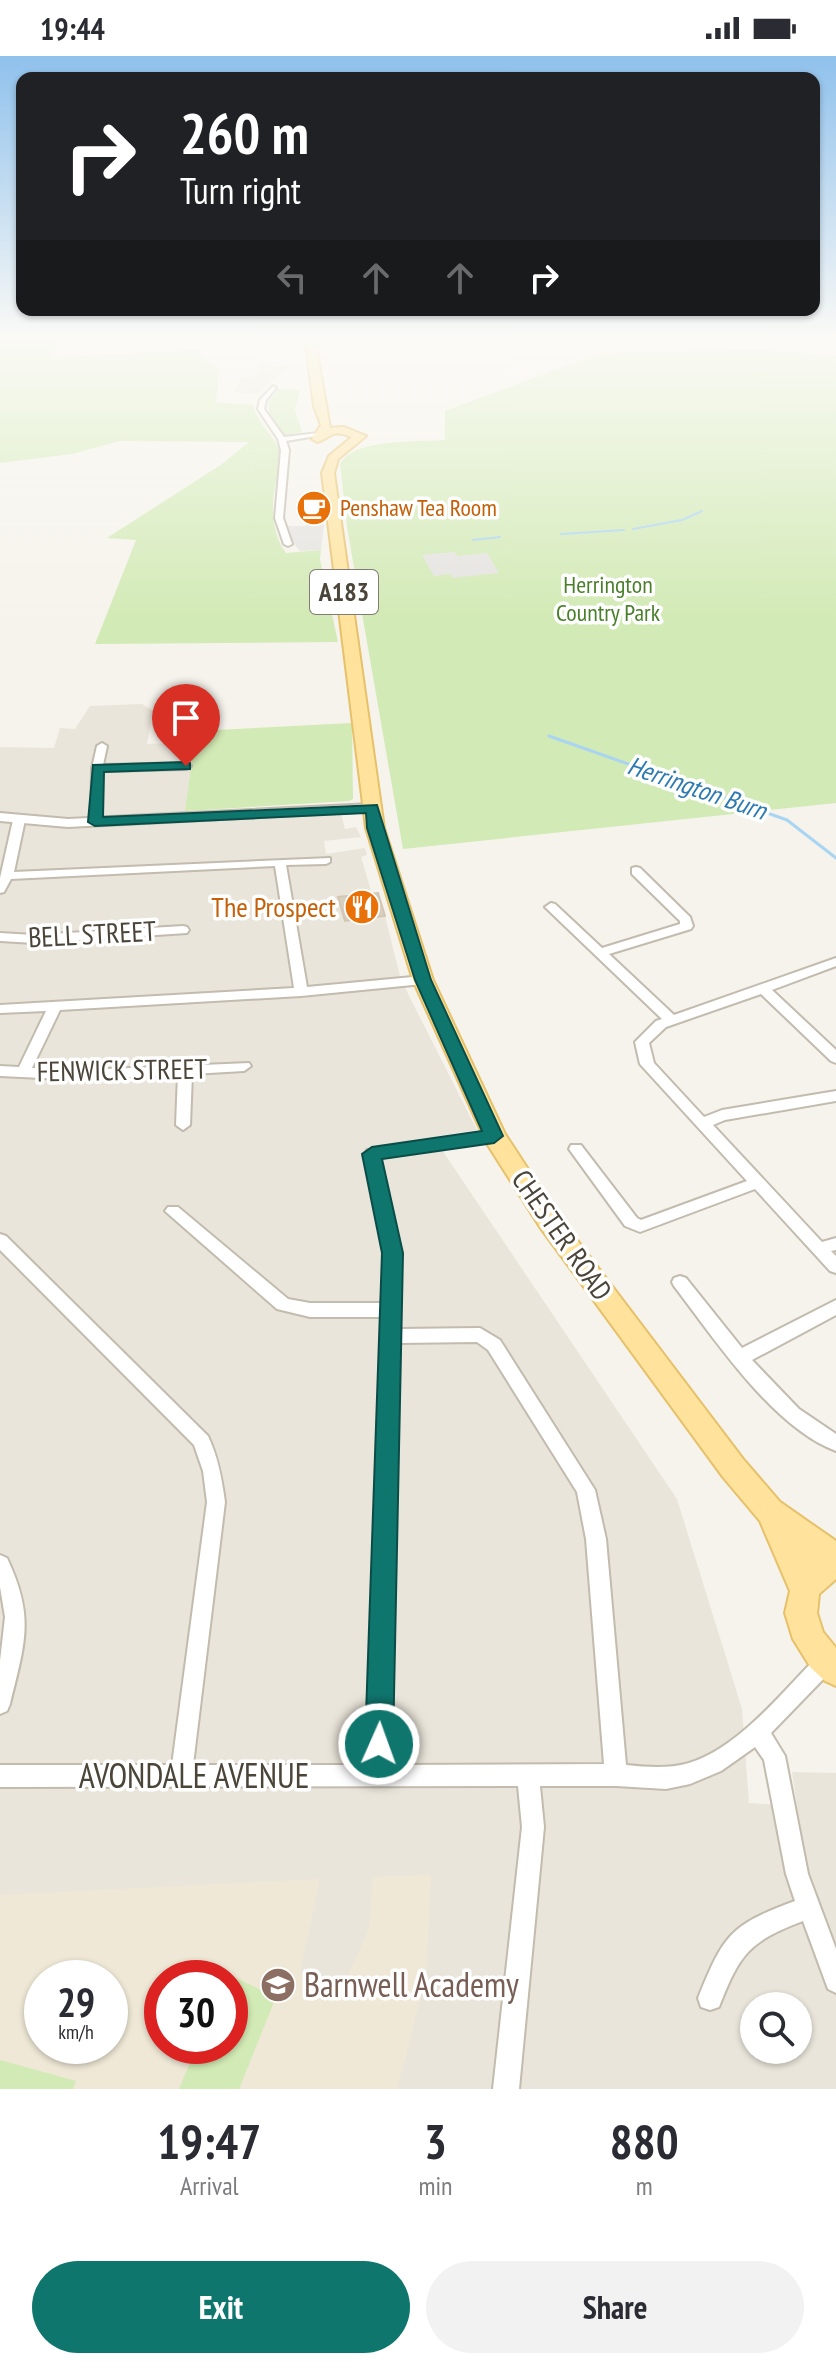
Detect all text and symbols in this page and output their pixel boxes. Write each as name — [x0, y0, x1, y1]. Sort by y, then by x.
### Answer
text: 19:44 — [40, 9, 105, 48]
text: 260 m — [180, 97, 309, 169]
icon: right — [48, 104, 152, 208]
text: Turn right — [180, 167, 301, 214]
icon: left — [270, 256, 314, 300]
icon: ahead — [354, 256, 398, 300]
icon: ahead — [438, 256, 482, 300]
icon: right — [522, 256, 566, 300]
cafe icon: Penshaw Tea Room — [295, 489, 333, 527]
place label: Penshaw Tea Room — [340, 492, 497, 523]
park label: Herrington Country Park — [556, 569, 661, 628]
road number: A183 — [310, 570, 378, 614]
pin — [152, 684, 220, 766]
icon: arrive — [164, 696, 208, 740]
water label: Herrington Burn — [624, 748, 772, 827]
place label: The Prospect — [211, 888, 336, 925]
restaurant icon: The Prospect — [343, 888, 381, 926]
street label: BELL STREET — [27, 912, 157, 955]
street label: FENWICK STREET — [37, 1050, 208, 1089]
street label: CHESTER ROAD — [504, 1162, 621, 1307]
position arrow — [337, 1702, 421, 1786]
street label: AVONDALE AVENUE — [79, 1753, 309, 1797]
speed limit sign: 30 — [144, 1960, 248, 2064]
place label: Barnwell Academy — [304, 1962, 519, 2006]
school or university icon: Barnwell Academy — [259, 1966, 297, 2004]
text: 29 — [57, 1976, 95, 2028]
map controls — [740, 1992, 812, 2064]
button: search — [740, 1992, 812, 2064]
text: km/h — [58, 2019, 94, 2045]
text: 19:47 — [157, 2110, 261, 2172]
text: 3 — [424, 2110, 447, 2172]
text: 880 — [610, 2110, 679, 2172]
text: Arrival — [180, 2169, 239, 2202]
text: min — [418, 2169, 452, 2202]
text: m — [636, 2169, 653, 2202]
button: Exit — [32, 2261, 410, 2353]
button: Share — [426, 2261, 804, 2353]

